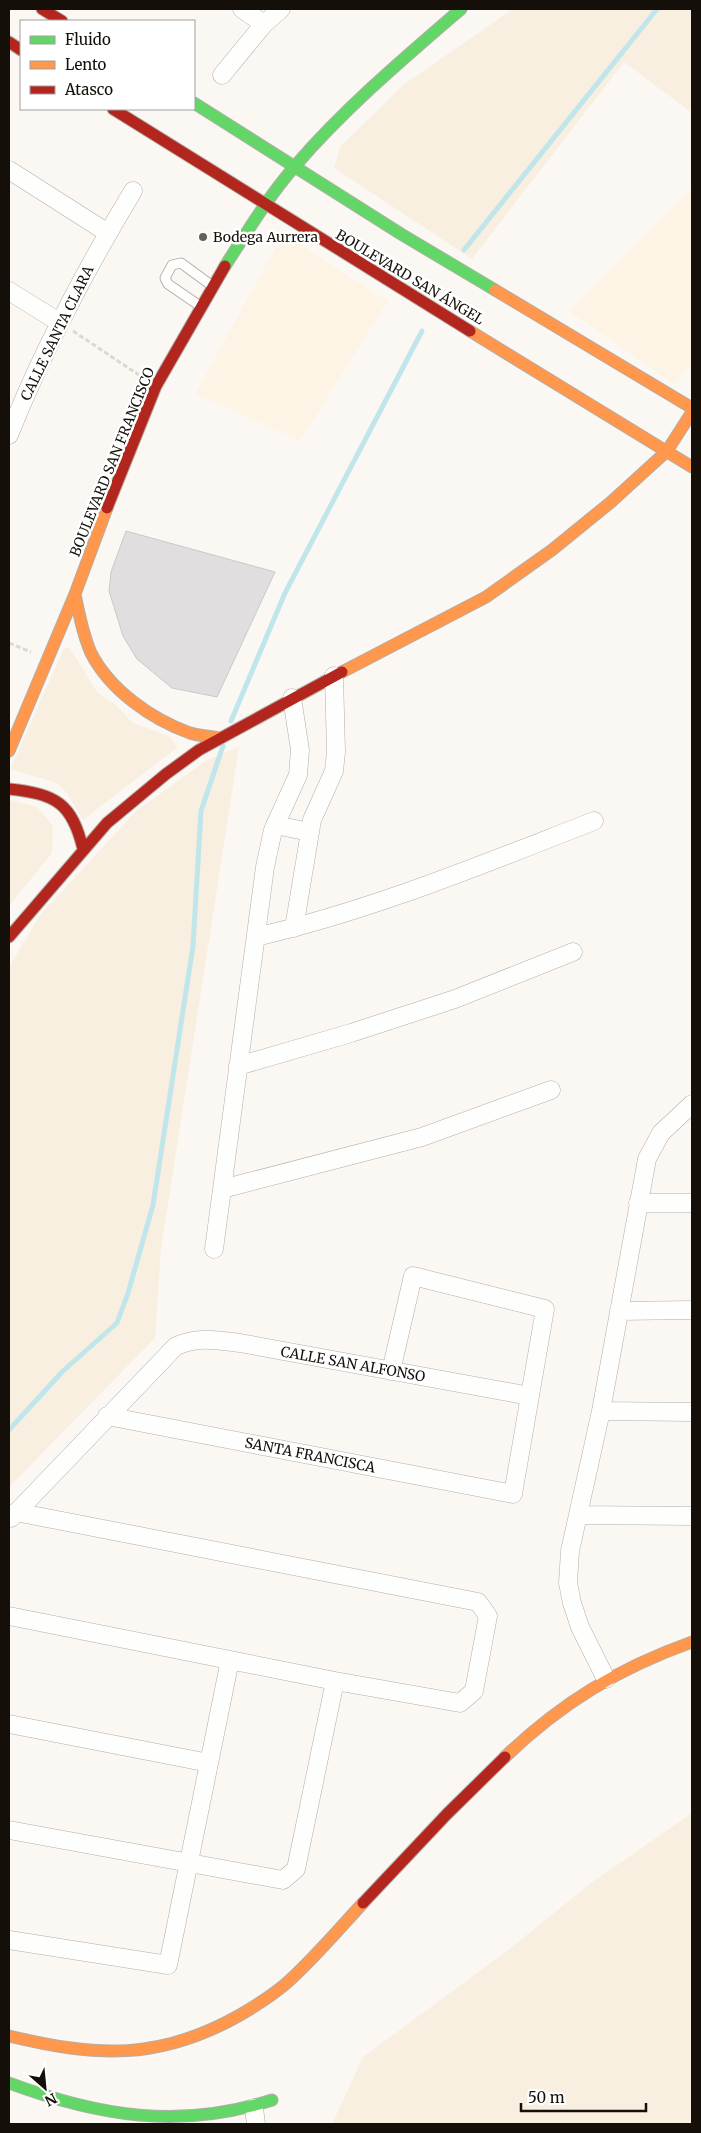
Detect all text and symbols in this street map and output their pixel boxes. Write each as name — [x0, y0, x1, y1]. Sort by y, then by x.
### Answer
legend — [20, 20, 195, 110]
text: Fluido — [65, 30, 111, 49]
text: Lento — [65, 55, 107, 74]
text: Atasco — [64, 80, 113, 99]
street label: BOULEVARD SAN ÁNGEL — [333, 226, 488, 329]
place label: Bodega Aurrera — [213, 228, 318, 246]
marker: Bodega Aurrera — [197, 231, 209, 243]
street label: CALLE SANTA CLARA — [16, 262, 98, 403]
street label: BOULEVARD SAN FRANCISCO — [66, 365, 158, 559]
street label: CALLE SAN ALFONSO — [279, 1342, 427, 1386]
street label: SANTA FRANCISCA — [243, 1434, 377, 1477]
north arrow — [20, 2063, 70, 2113]
scale bar — [521, 2080, 646, 2112]
text: 50 m — [528, 2088, 565, 2107]
text: N — [42, 2089, 60, 2110]

